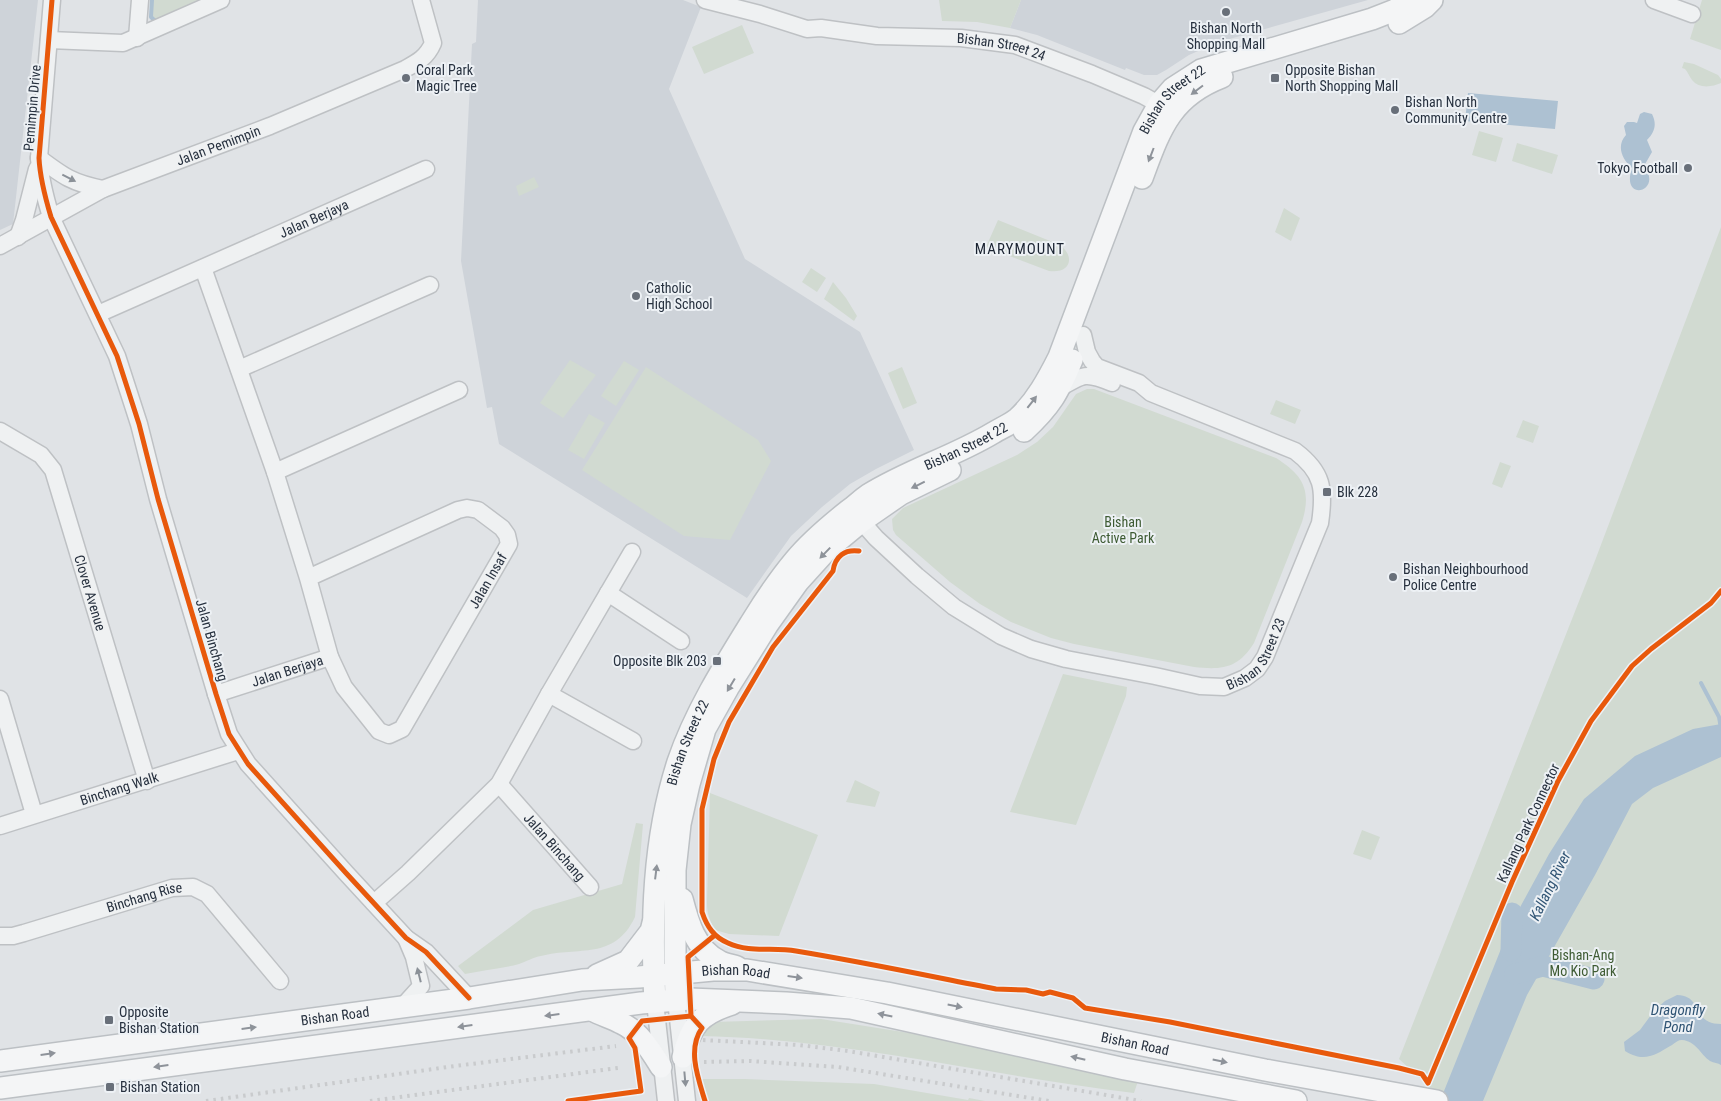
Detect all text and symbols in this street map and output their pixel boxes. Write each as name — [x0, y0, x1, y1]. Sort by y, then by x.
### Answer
marker: Bishan North Shopping Mall — [1220, 6, 1232, 18]
place label: Bishan North Shopping Mall — [1187, 20, 1265, 52]
street label: Bishan Street 24 — [957, 30, 1048, 64]
place label: Coral Park Magic Tree — [416, 62, 477, 94]
street label: Bishan Street 22 — [1136, 62, 1208, 137]
place label: Opposite Bishan North Shopping Mall — [1285, 62, 1398, 94]
street label: Pemimpin Drive — [20, 64, 44, 152]
marker: Coral Park Magic Tree — [400, 72, 412, 84]
marker: Opposite Bishan North Shopping Mall — [1269, 72, 1281, 84]
one-way arrow — [1190, 85, 1204, 95]
place label: Bishan North Community Centre — [1405, 94, 1508, 126]
marker: Bishan North Community Centre — [1389, 104, 1401, 116]
street label: Jalan Pemimpin — [174, 122, 263, 169]
one-way arrow — [1146, 148, 1154, 162]
place label: Tokyo Football — [1597, 160, 1678, 176]
marker: Tokyo Football — [1682, 162, 1694, 174]
one-way arrow — [61, 174, 76, 183]
street label: Jalan Berjaya — [277, 196, 351, 241]
district label: MARYMOUNT — [975, 240, 1065, 258]
place label: Catholic High School — [646, 280, 713, 312]
marker: Catholic High School — [630, 290, 642, 302]
one-way arrow — [1026, 396, 1037, 409]
street label: Bishan Street 22 — [922, 419, 1010, 473]
one-way arrow — [911, 481, 925, 489]
place label: Blk 228 — [1337, 484, 1378, 500]
marker: Blk 228 — [1321, 486, 1333, 498]
park label: Bishan Active Park — [1092, 514, 1155, 546]
one-way arrow — [819, 547, 831, 559]
street label: Jalan Insaf — [465, 550, 510, 611]
street label: Clover Avenue — [71, 553, 109, 633]
place label: Bishan Neighbourhood Police Centre — [1403, 561, 1529, 593]
marker: Bishan Neighbourhood Police Centre — [1387, 571, 1399, 583]
street label: Jalan Binchang — [193, 597, 231, 683]
street label: Bishan Street 23 — [1224, 616, 1288, 693]
street label: Jalan Berjaya — [250, 652, 325, 690]
place label: Opposite Blk 203 — [613, 653, 707, 669]
marker: Opposite Blk 203 — [711, 655, 723, 667]
one-way arrow — [726, 678, 735, 691]
street label: Bishan Street 22 — [664, 697, 712, 787]
street label: Kallang Park Connector — [1493, 761, 1563, 885]
street label: Binchang Walk — [78, 768, 161, 808]
street label: Jalan Binchang — [521, 810, 589, 884]
water label: Kallang River — [1526, 848, 1575, 923]
one-way arrow — [652, 864, 660, 880]
street label: Binchang Rise — [104, 880, 183, 915]
park label: Bishan-Ang Mo Kio Park — [1550, 947, 1617, 979]
street label: Bishan Road — [701, 962, 771, 982]
one-way arrow — [415, 968, 423, 983]
one-way arrow — [788, 973, 804, 981]
water label: Dragonfly Pond — [1651, 1001, 1706, 1036]
street label: Bishan Road — [300, 1003, 370, 1029]
one-way arrow — [948, 1003, 964, 1011]
place label: Opposite Bishan Station — [119, 1004, 199, 1036]
one-way arrow — [544, 1011, 560, 1019]
one-way arrow — [877, 1011, 893, 1019]
marker: Opposite Bishan Station — [103, 1014, 115, 1026]
one-way arrow — [456, 1022, 472, 1030]
one-way arrow — [241, 1023, 257, 1031]
street label: Bishan Road — [1100, 1029, 1170, 1058]
one-way arrow — [41, 1050, 57, 1058]
one-way arrow — [1070, 1054, 1085, 1062]
one-way arrow — [1212, 1057, 1228, 1065]
one-way arrow — [153, 1062, 169, 1070]
one-way arrow — [681, 1071, 689, 1087]
place label: Bishan Station — [120, 1079, 200, 1095]
marker: Bishan Station — [104, 1081, 116, 1093]

